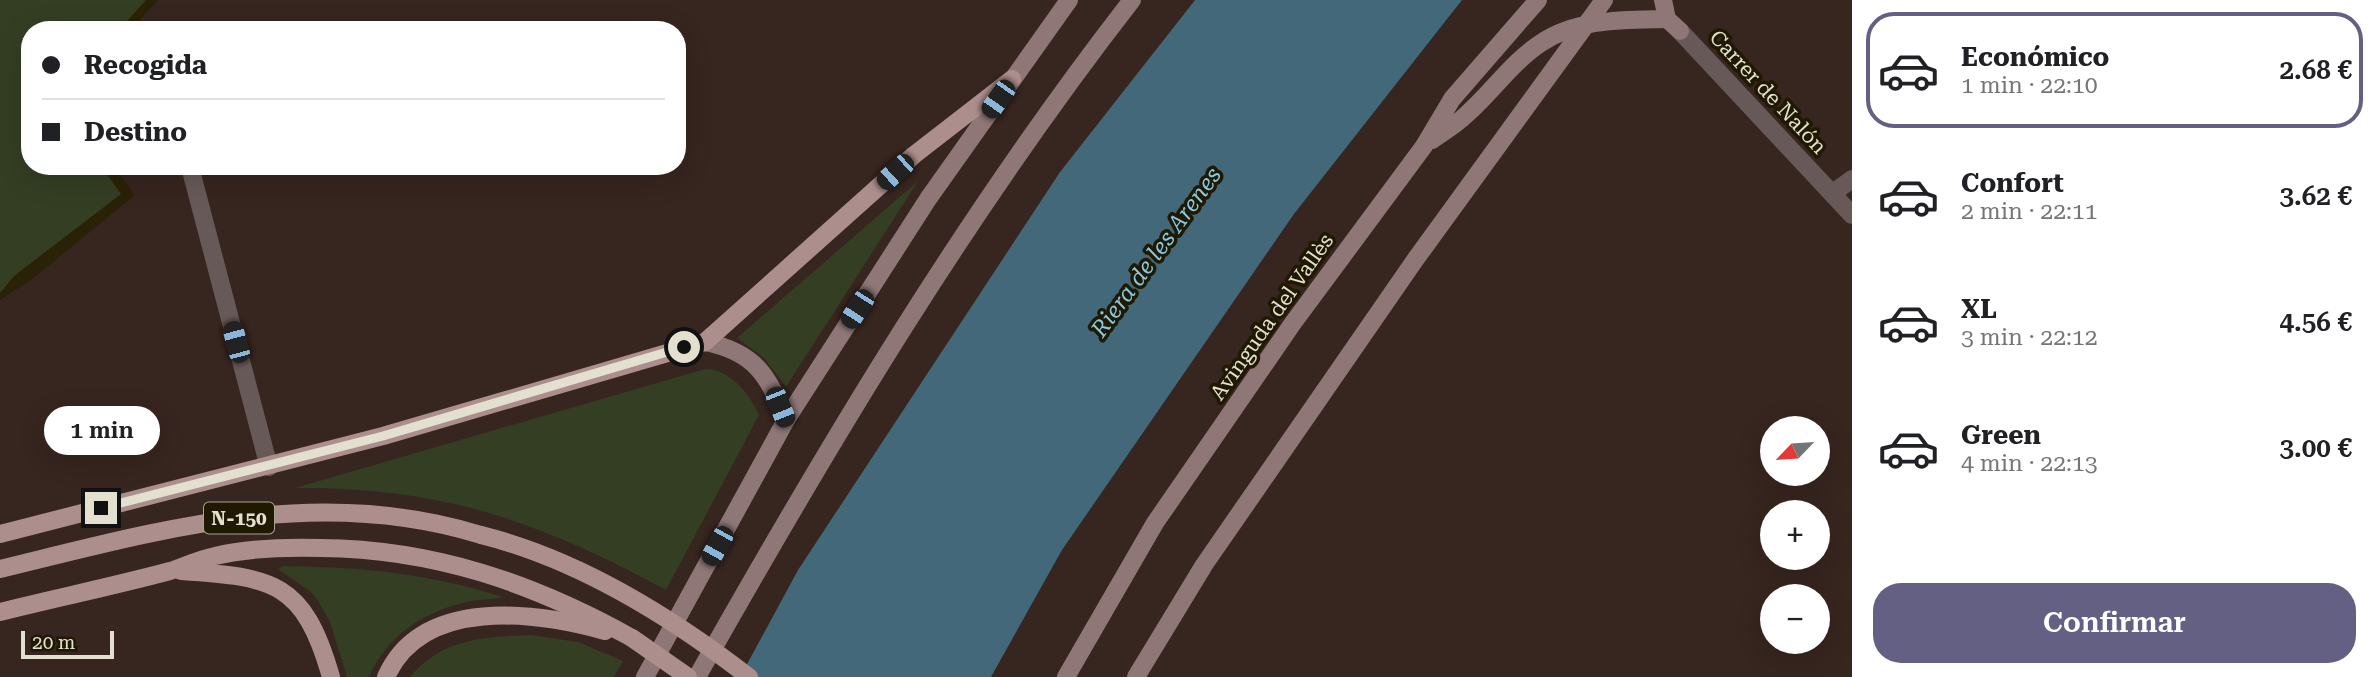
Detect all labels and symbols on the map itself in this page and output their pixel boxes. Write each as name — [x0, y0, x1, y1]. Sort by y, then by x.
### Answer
street label: Carrer de Nalón — [1705, 25, 1832, 159]
car — [978, 76, 1019, 122]
car — [873, 150, 918, 194]
water label: Riera de les Arenes — [1085, 162, 1227, 343]
street label: Avinguda del Vallès — [1206, 229, 1338, 405]
car — [837, 286, 878, 332]
car — [221, 319, 252, 365]
route start — [668, 331, 700, 363]
car — [763, 384, 798, 430]
callout: 1 min — [43, 406, 159, 456]
north arrow — [1760, 416, 1830, 486]
route end — [85, 492, 117, 524]
road number: N-150 — [204, 503, 274, 534]
car — [698, 523, 737, 569]
scale bar — [21, 628, 114, 660]

